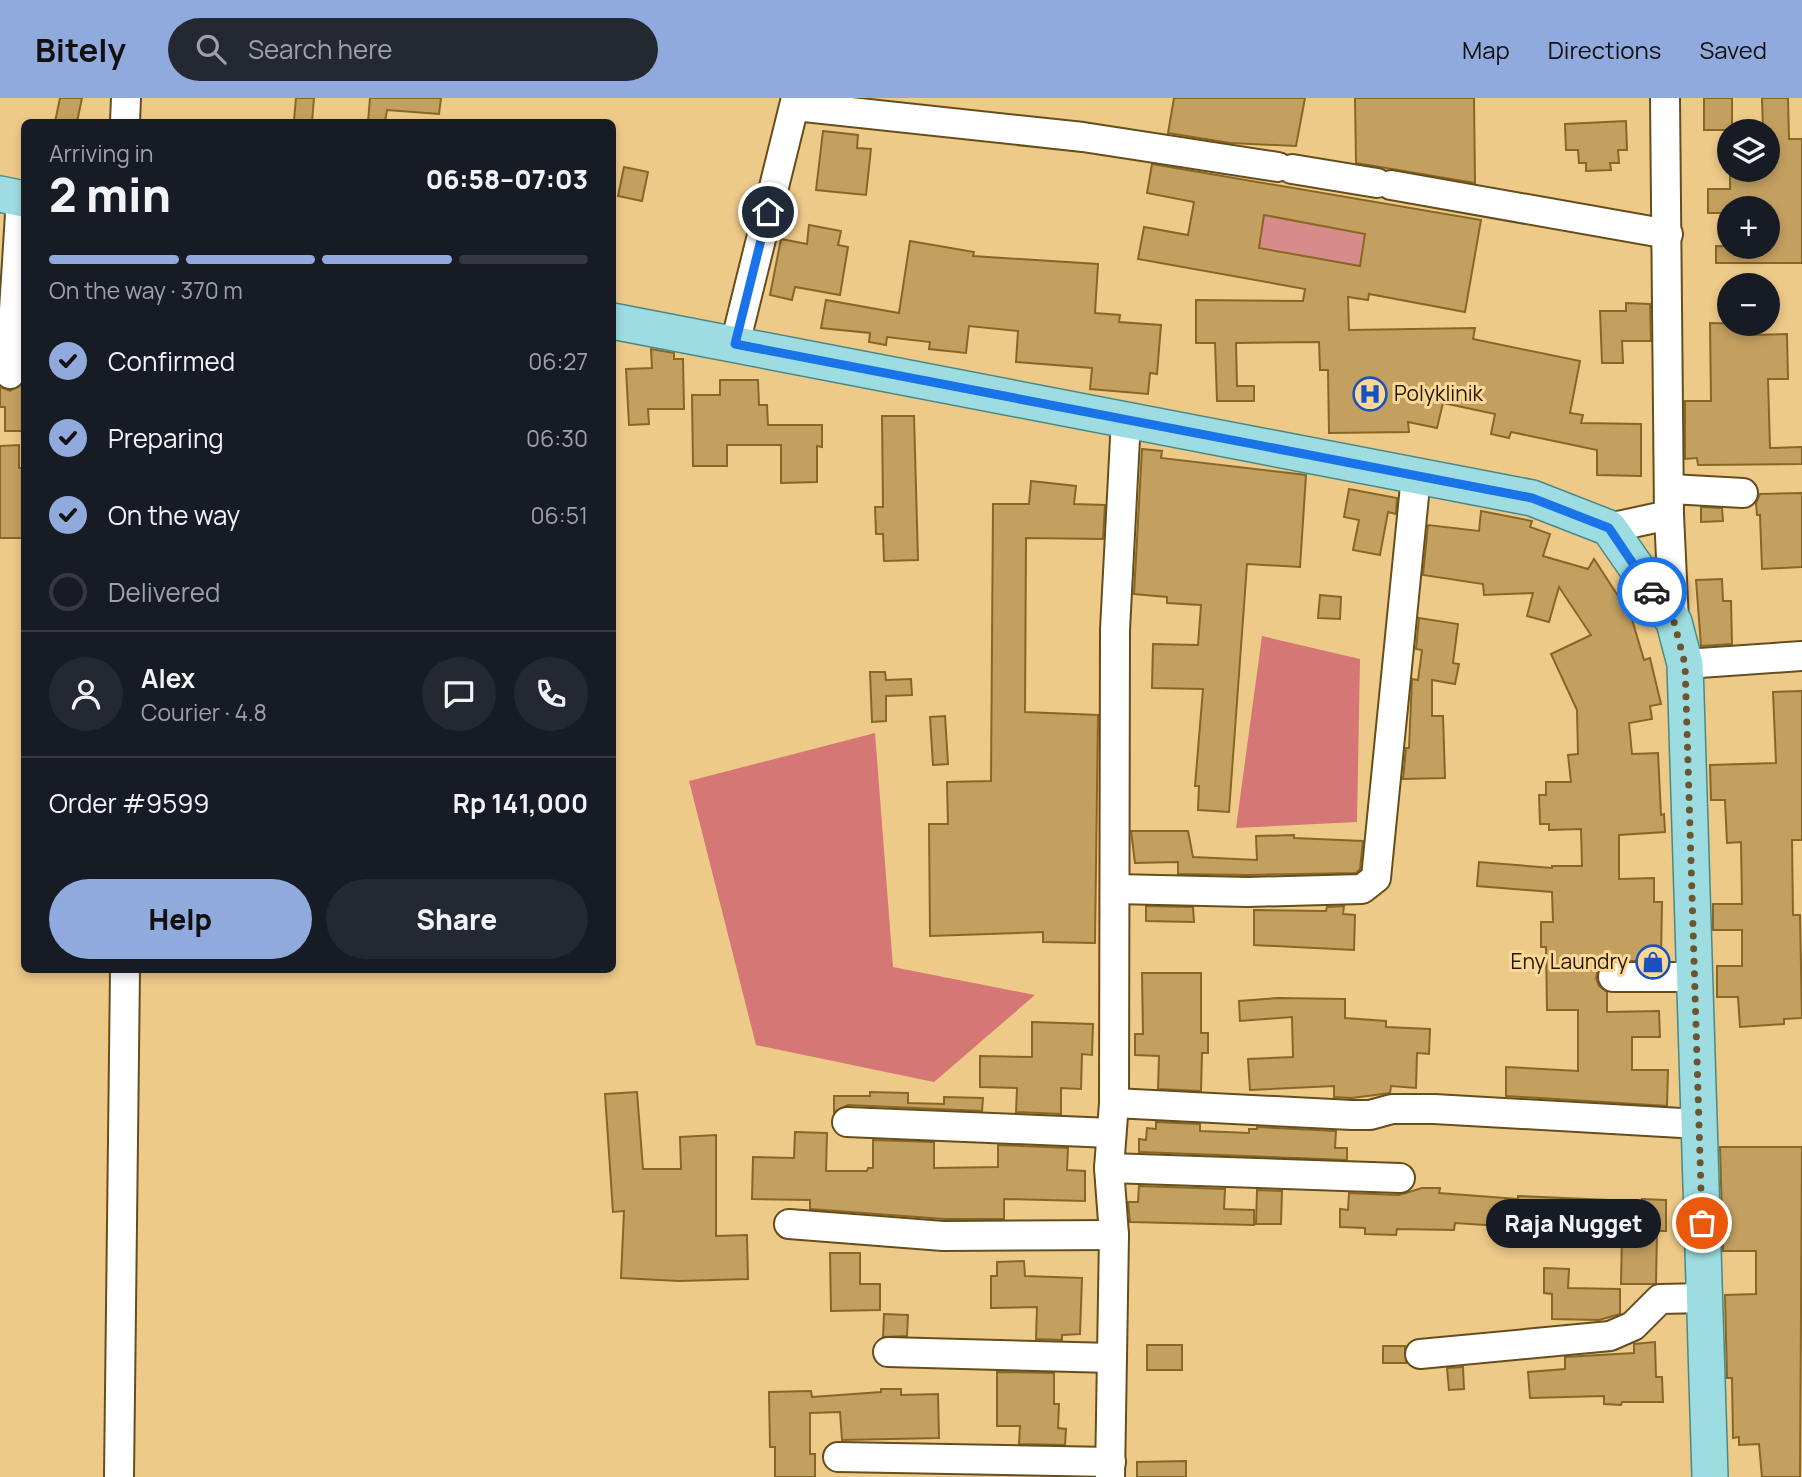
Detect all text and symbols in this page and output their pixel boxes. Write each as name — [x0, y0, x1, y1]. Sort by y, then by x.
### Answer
search box — [168, 18, 658, 81]
text: Bitely — [35, 27, 126, 72]
icon: search — [192, 30, 230, 68]
text: Search here — [248, 31, 393, 67]
text: Map — [1462, 33, 1510, 66]
text: Directions — [1548, 33, 1661, 66]
text: Saved — [1699, 33, 1767, 66]
map controls — [1717, 119, 1780, 336]
button: layers — [1717, 119, 1780, 182]
text: Arriving in — [49, 137, 154, 169]
text: 06:58–07:03 — [426, 161, 588, 197]
text: 2 min — [49, 163, 171, 226]
pin — [738, 182, 798, 242]
icon: home — [749, 193, 787, 231]
button: + — [1717, 196, 1780, 259]
button: − — [1717, 273, 1780, 336]
text: On the way · 370 m — [49, 274, 243, 306]
icon: check — [49, 342, 87, 380]
text: Confirmed — [108, 343, 235, 379]
text: 06:27 — [528, 345, 588, 377]
hospital icon: Polyklinik — [1351, 375, 1389, 413]
place label: Polyklinik — [1394, 379, 1484, 407]
icon: check — [49, 419, 87, 457]
text: Preparing — [108, 420, 224, 456]
text: 06:30 — [526, 422, 588, 454]
icon: check — [49, 496, 87, 534]
text: On the way — [108, 497, 240, 533]
text: 06:51 — [531, 499, 588, 531]
courier — [1617, 557, 1687, 627]
icon: car — [1633, 573, 1671, 611]
text: Delivered — [108, 574, 220, 610]
button: person — [49, 657, 123, 731]
button: chat — [422, 657, 496, 731]
button: phone — [514, 657, 588, 731]
text: Alex — [141, 660, 195, 696]
text: Courier · 4.8 — [141, 696, 267, 728]
text: Order #9599 — [49, 785, 209, 821]
text: Rp 141,000 — [453, 785, 588, 821]
button: Help — [49, 879, 312, 959]
button: Share — [326, 879, 588, 959]
shop icon: Eny Laundry — [1634, 943, 1672, 981]
place label: Eny Laundry — [1510, 947, 1628, 975]
pin — [1672, 1193, 1732, 1253]
callout: Raja Nugget — [1485, 1198, 1660, 1248]
icon: bag — [1683, 1204, 1721, 1242]
text: Raja Nugget — [1504, 1207, 1643, 1239]

